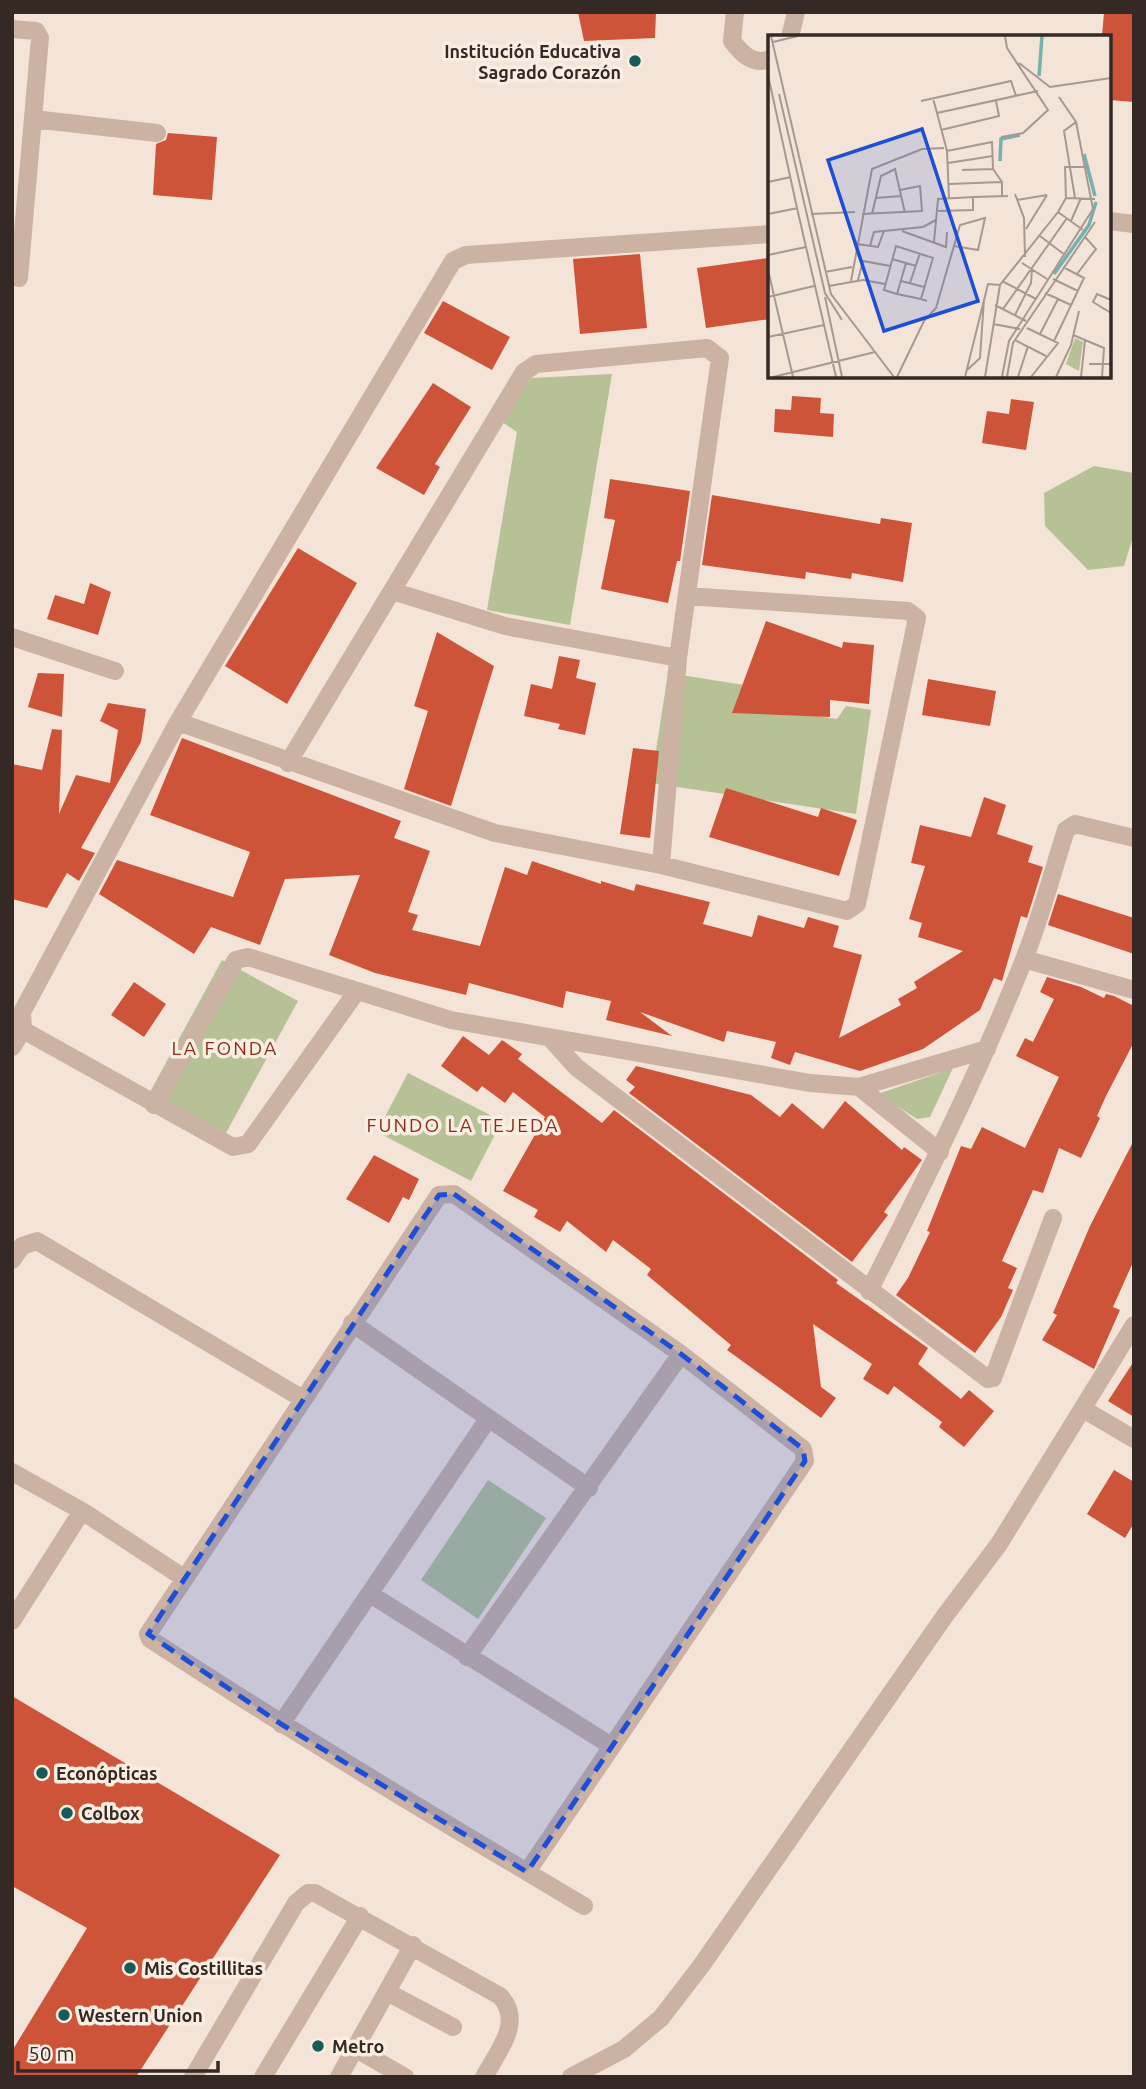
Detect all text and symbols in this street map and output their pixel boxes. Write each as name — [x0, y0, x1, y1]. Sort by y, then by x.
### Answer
inset map — [768, 35, 1111, 378]
place label: Institución Educativa Sagrado Corazón — [444, 41, 621, 82]
marker: Institución Educativa Sagrado Corazón — [627, 53, 643, 69]
district label: LA FONDA — [172, 1037, 278, 1059]
district label: FUNDO LA TEJEDA — [366, 1114, 560, 1136]
place label: Econópticas — [56, 1763, 158, 1783]
marker: Econópticas — [34, 1765, 50, 1781]
place label: Colbox — [81, 1803, 140, 1823]
marker: Colbox — [59, 1805, 75, 1821]
place label: Mis Costillitas — [144, 1958, 263, 1978]
marker: Mis Costillitas — [122, 1960, 138, 1976]
place label: Western Union — [78, 2005, 203, 2025]
marker: Western Union — [56, 2007, 72, 2023]
scale bar — [18, 2030, 217, 2074]
place label: Metro — [332, 2036, 384, 2056]
marker: Metro — [310, 2038, 326, 2054]
text: 50 m — [28, 2041, 75, 2065]

